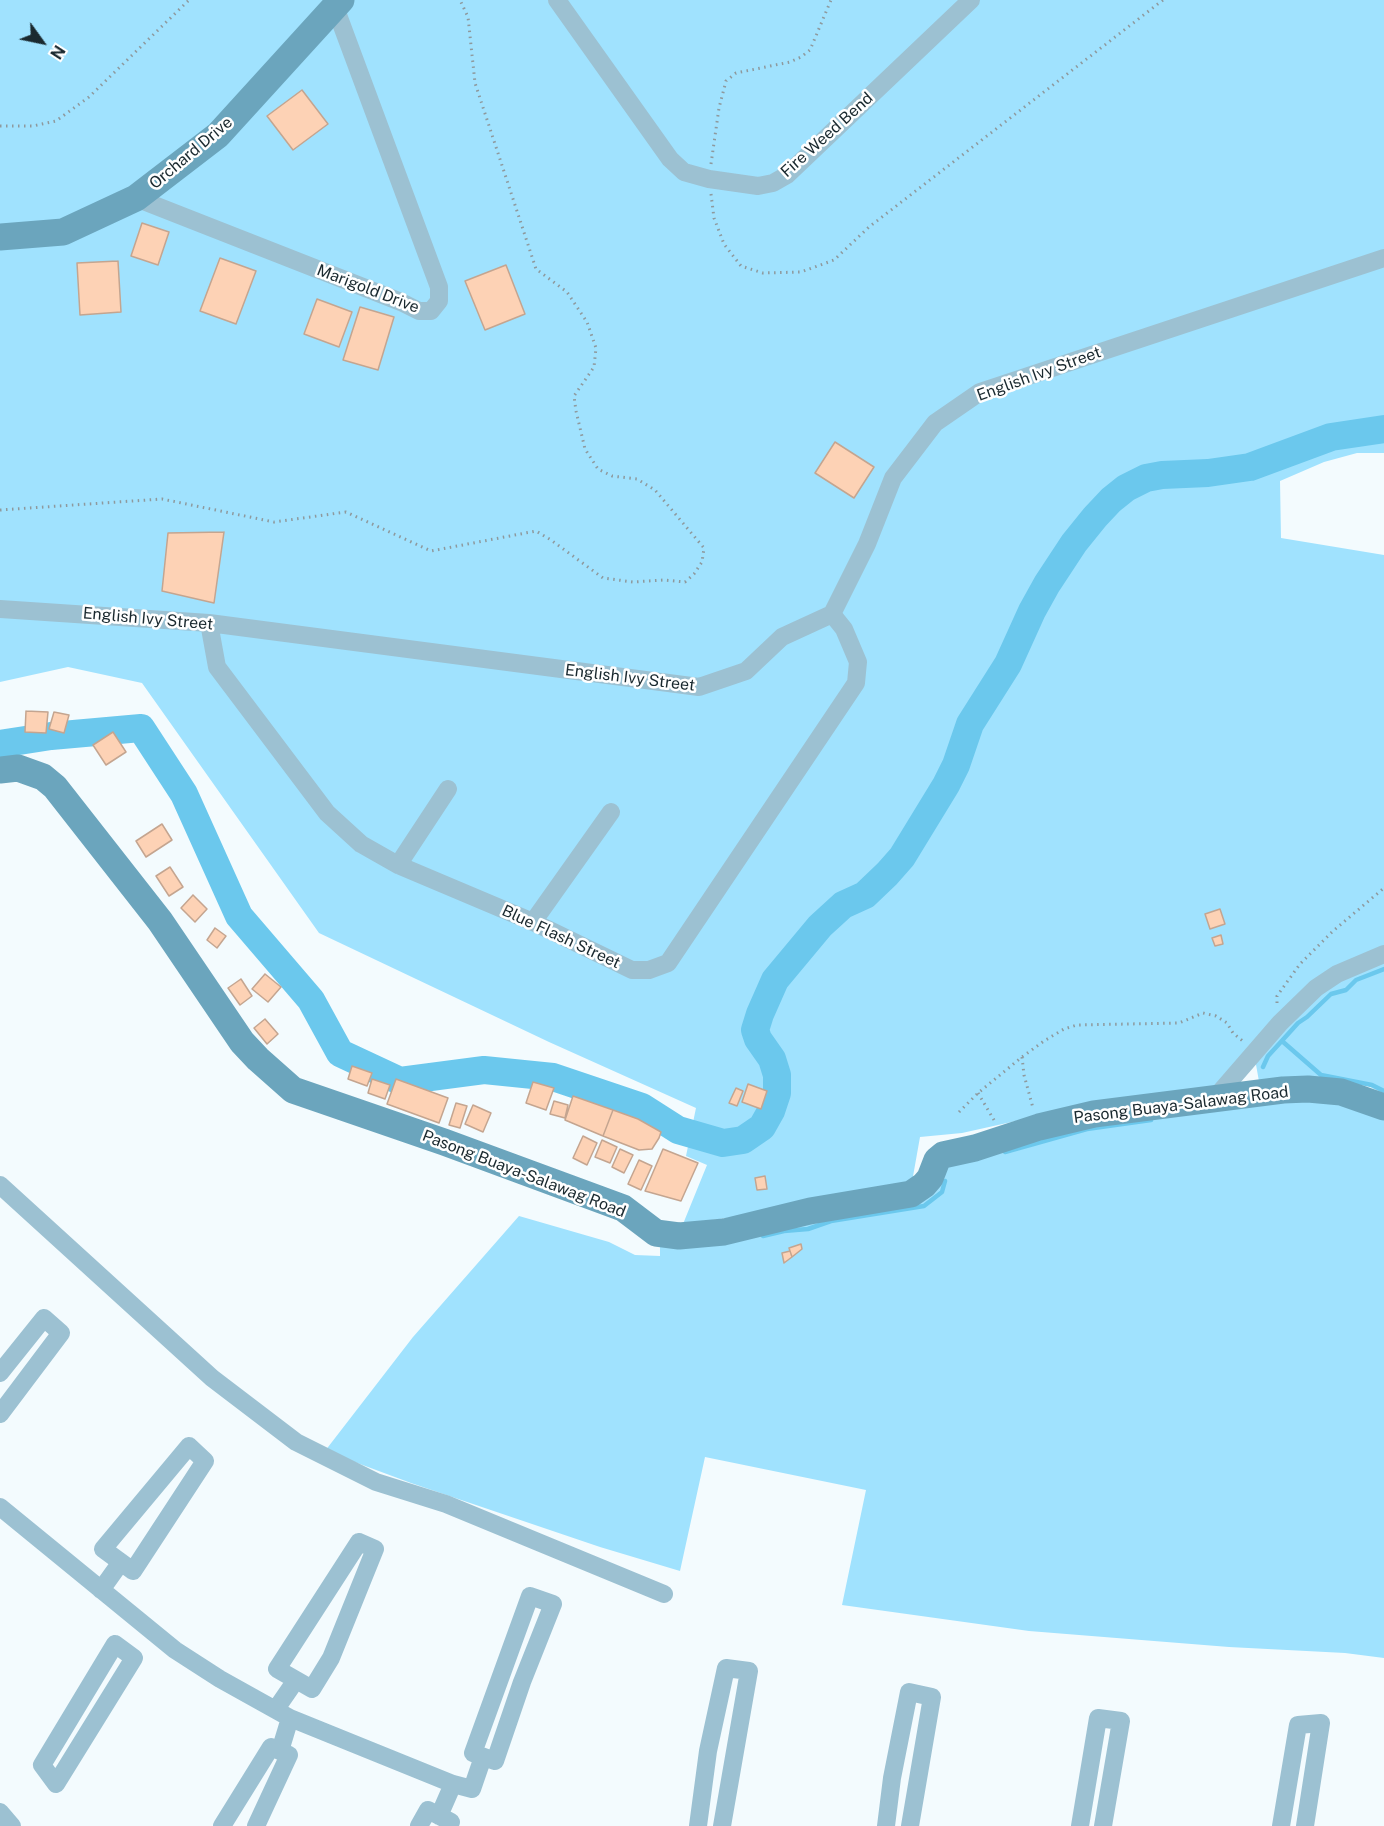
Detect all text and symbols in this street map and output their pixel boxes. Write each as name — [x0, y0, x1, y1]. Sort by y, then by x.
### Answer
north arrow — [12, 12, 72, 72]
text: N — [46, 42, 69, 62]
street label: Fire Weed Bend — [777, 89, 877, 181]
street label: Orchard Drive — [146, 113, 236, 193]
street label: Marigold Drive — [314, 261, 422, 317]
street label: English Ivy Street — [974, 343, 1104, 405]
street label: English Ivy Street — [82, 604, 214, 634]
street label: English Ivy Street — [564, 661, 696, 695]
street label: Blue Flash Street — [499, 901, 623, 973]
street label: Pasong Buaya-Salawag Road — [1072, 1082, 1290, 1128]
street label: Pasong Buaya-Salawag Road — [420, 1126, 628, 1222]

